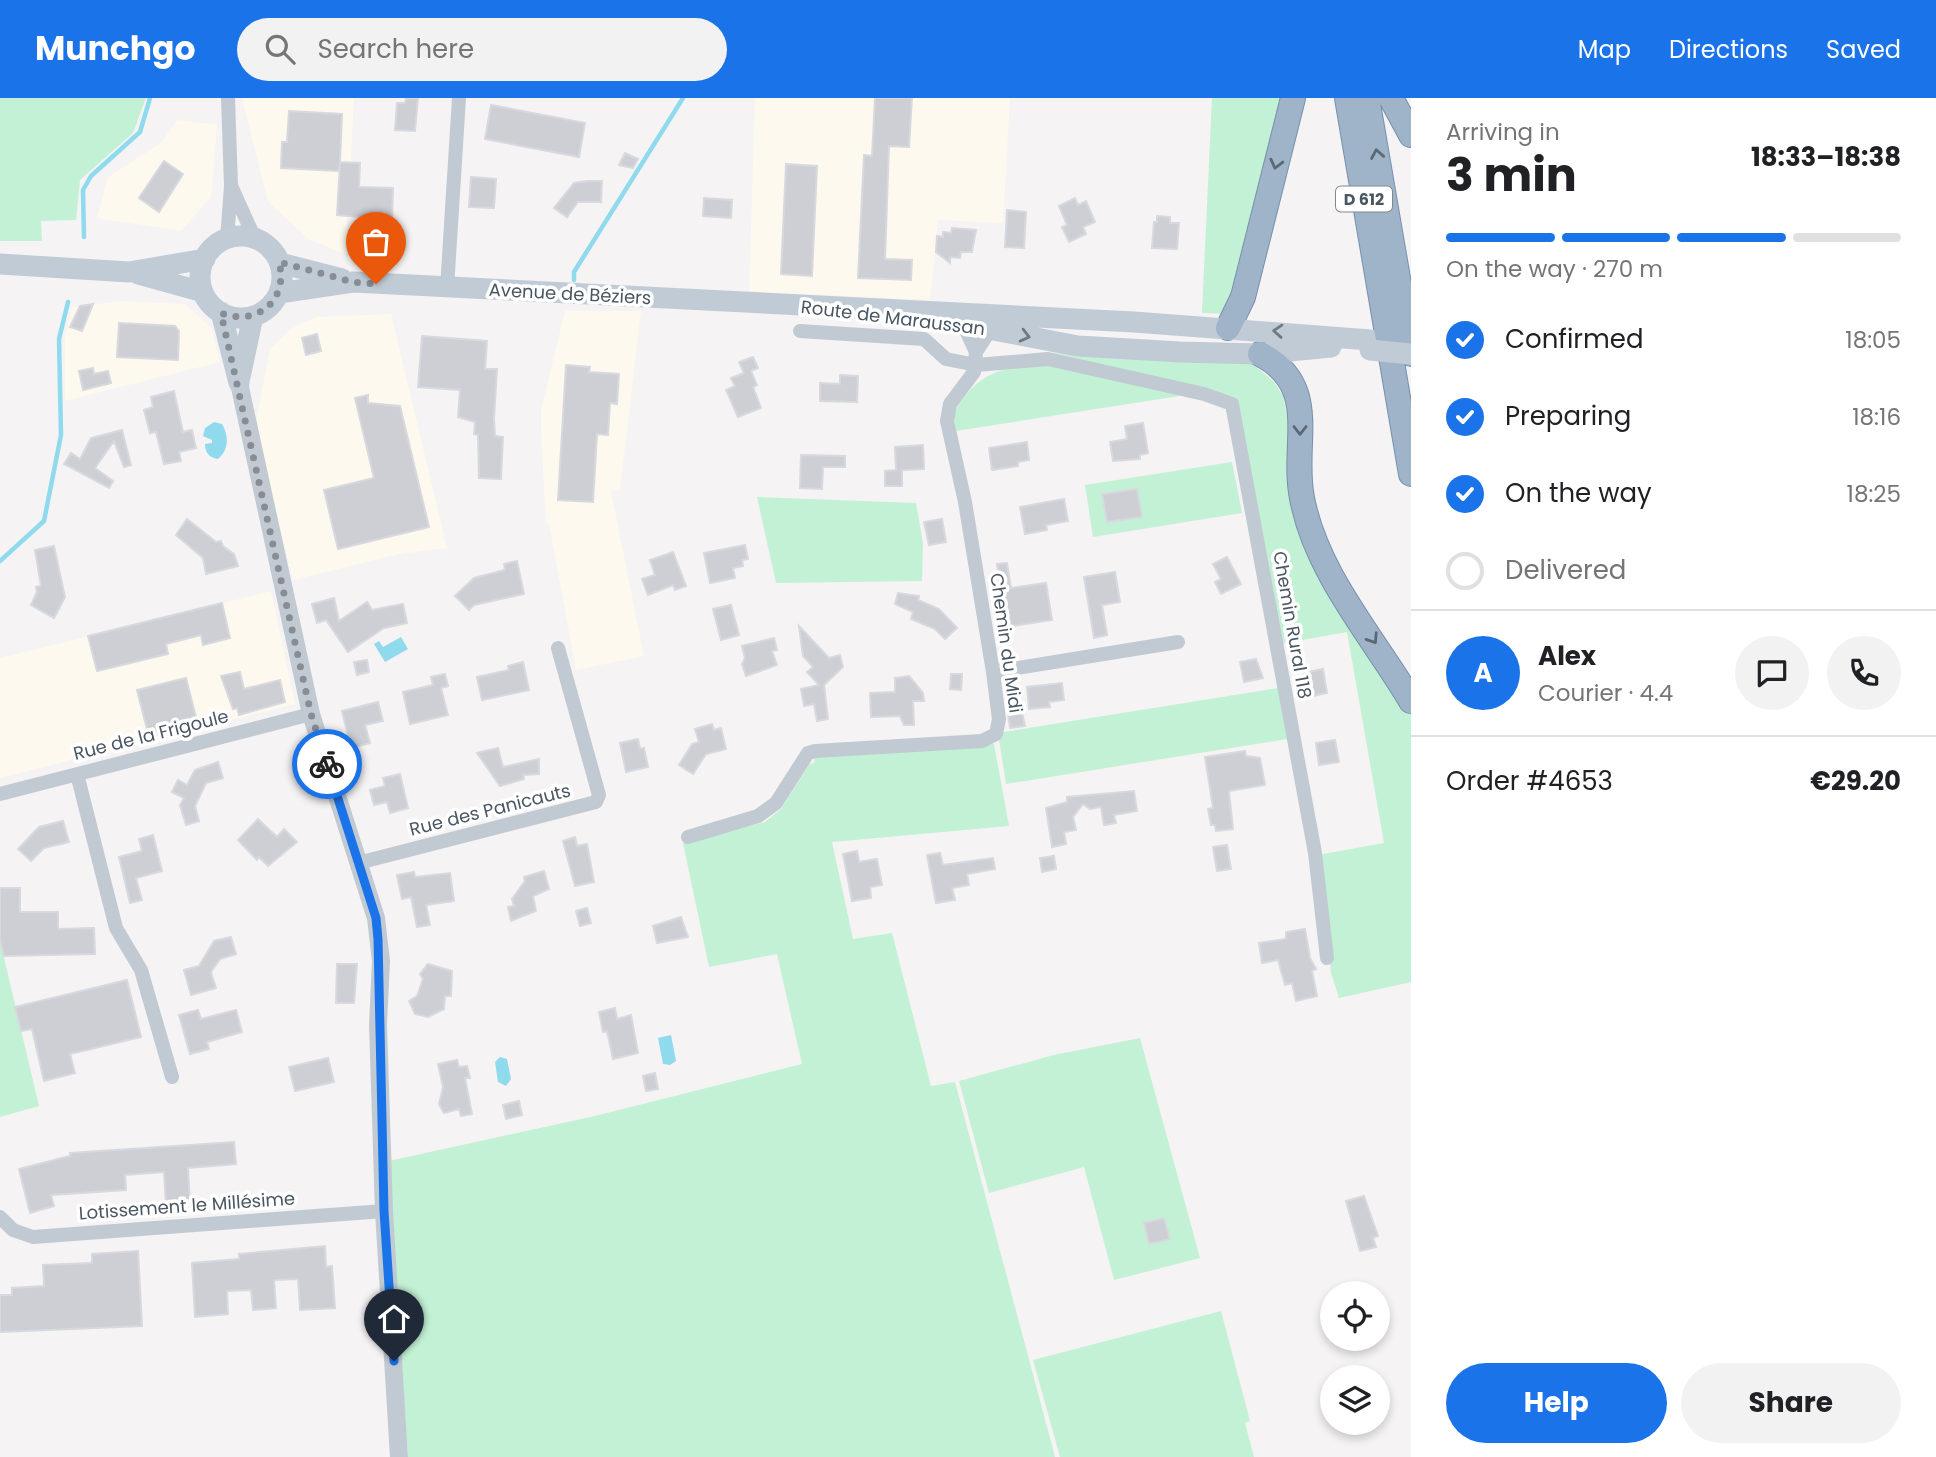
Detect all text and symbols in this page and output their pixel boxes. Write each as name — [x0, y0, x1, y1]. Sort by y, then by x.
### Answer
search box — [237, 18, 727, 81]
text: Munchgo — [35, 25, 195, 72]
icon: search — [261, 30, 299, 68]
text: Search here — [317, 31, 474, 67]
text: Map — [1578, 33, 1631, 66]
text: Directions — [1669, 33, 1788, 66]
text: Saved — [1826, 33, 1901, 66]
text: Arriving in — [1446, 116, 1560, 148]
text: 18:33–18:38 — [1751, 139, 1901, 175]
text: 3 min — [1446, 143, 1577, 207]
one-way arrow — [1370, 148, 1385, 160]
one-way arrow — [1270, 158, 1284, 170]
road number: D 612 — [1336, 186, 1392, 212]
pin — [346, 212, 406, 284]
icon: bag — [357, 223, 395, 261]
text: On the way · 270 m — [1446, 253, 1663, 285]
street label: Avenue de Béziers — [488, 277, 652, 310]
street label: Route de Maraussan — [800, 294, 986, 341]
icon: check — [1446, 321, 1484, 359]
text: Confirmed — [1505, 321, 1643, 357]
one-way arrow — [1272, 324, 1283, 339]
text: 18:05 — [1845, 324, 1901, 356]
one-way arrow — [1019, 328, 1031, 342]
icon: check — [1446, 398, 1484, 436]
text: Preparing — [1505, 398, 1631, 434]
text: 18:16 — [1852, 401, 1901, 433]
one-way arrow — [1292, 425, 1308, 436]
icon: check — [1446, 475, 1484, 513]
text: On the way — [1505, 475, 1652, 511]
text: 18:25 — [1847, 478, 1901, 510]
street label: Chemin Rural 118 — [1267, 549, 1318, 701]
text: Delivered — [1505, 552, 1626, 588]
street label: Chemin du Midi — [984, 571, 1029, 714]
one-way arrow — [1365, 631, 1377, 644]
button: chat — [1735, 636, 1809, 710]
button: phone — [1827, 636, 1901, 710]
text: Alex — [1538, 638, 1596, 674]
text: A — [1473, 655, 1493, 691]
text: Courier · 4.4 — [1538, 677, 1673, 709]
street label: Rue de la Frigoule — [71, 703, 231, 766]
courier — [292, 729, 362, 799]
icon: bike — [308, 745, 346, 783]
text: Order #4653 — [1446, 763, 1613, 799]
text: €29.20 — [1810, 763, 1901, 799]
street label: Rue des Panicauts — [407, 777, 573, 842]
street label: Lotissement le Millésime — [78, 1185, 296, 1226]
map controls — [1320, 1281, 1390, 1435]
button: locate — [1320, 1281, 1390, 1351]
pin — [364, 1289, 424, 1361]
icon: home — [375, 1300, 413, 1338]
button: Help — [1446, 1363, 1667, 1443]
button: Share — [1681, 1363, 1901, 1443]
button: layers — [1320, 1365, 1390, 1435]

